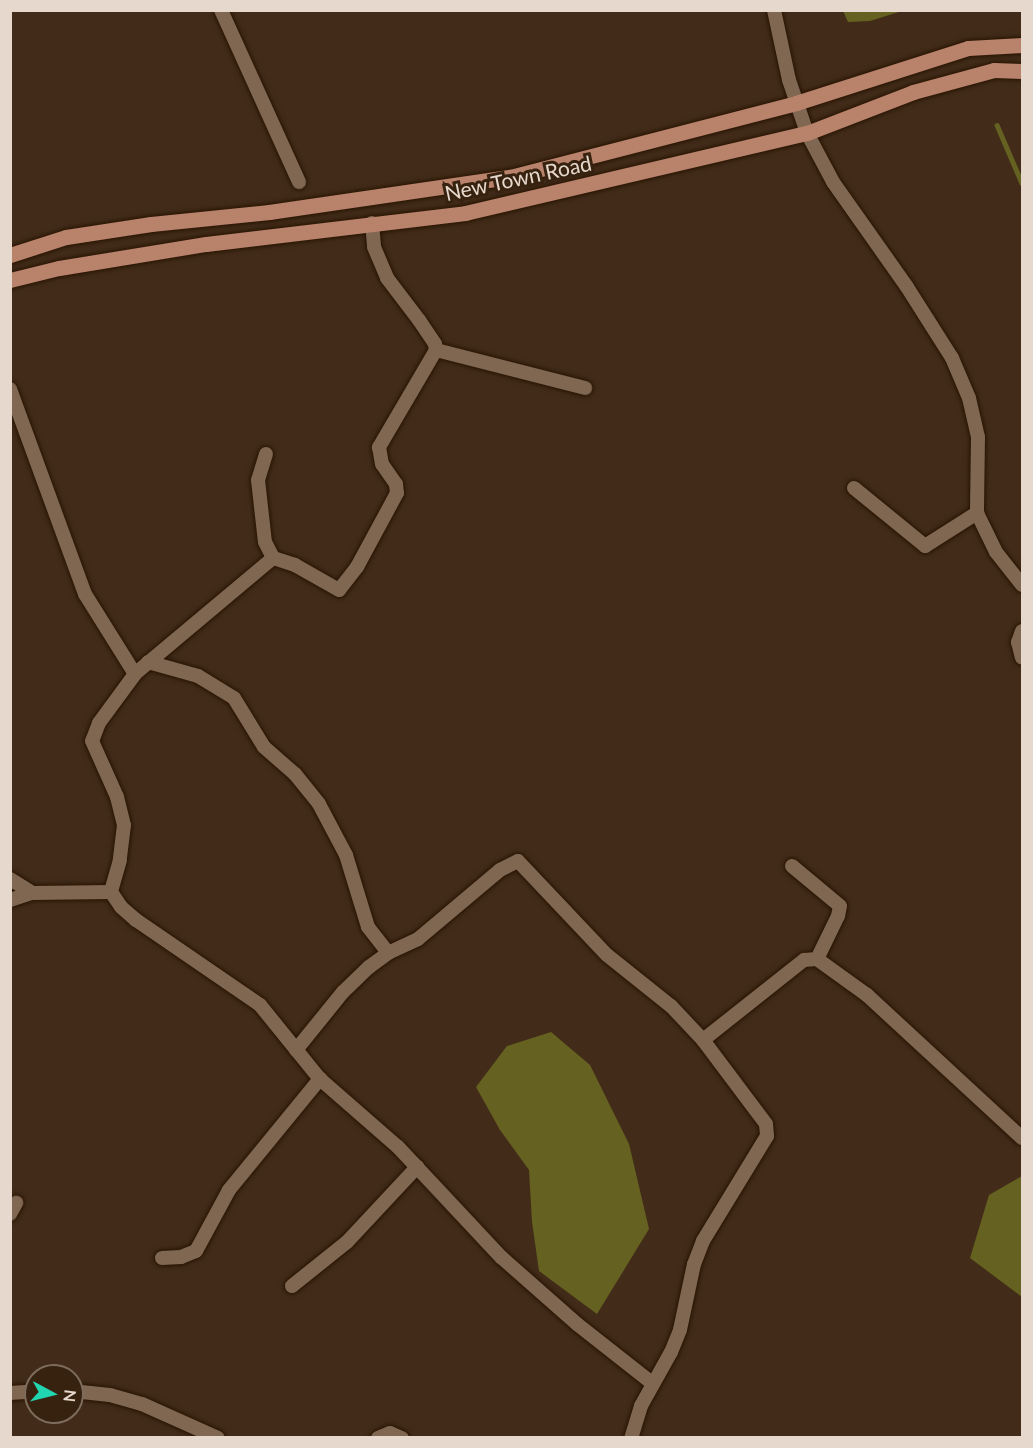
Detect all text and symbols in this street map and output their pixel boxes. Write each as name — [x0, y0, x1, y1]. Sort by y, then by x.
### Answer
street label: New Town Road — [442, 150, 594, 206]
north arrow — [24, 1364, 84, 1424]
text: N — [60, 1389, 81, 1403]

